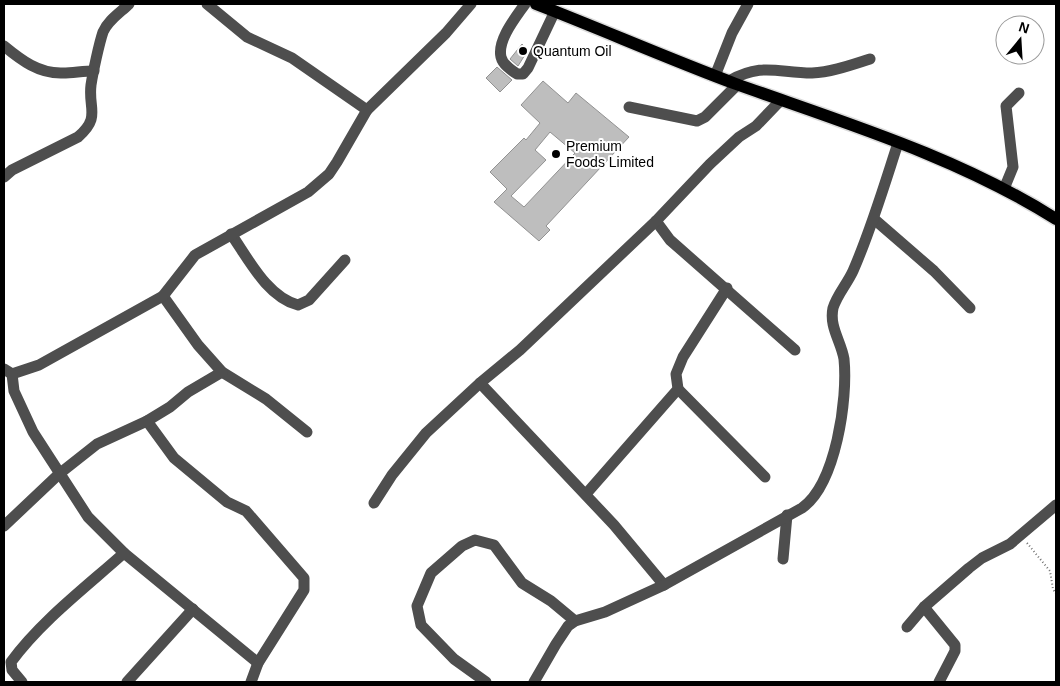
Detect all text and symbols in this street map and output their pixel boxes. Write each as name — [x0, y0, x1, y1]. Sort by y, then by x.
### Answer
north arrow — [995, 15, 1045, 65]
text: N — [1017, 18, 1031, 37]
place label: Quantum Oil — [533, 43, 612, 59]
marker: Quantum Oil — [517, 45, 529, 57]
place label: Premium Foods Limited — [566, 138, 654, 170]
marker: Premium Foods Limited — [550, 148, 562, 160]

